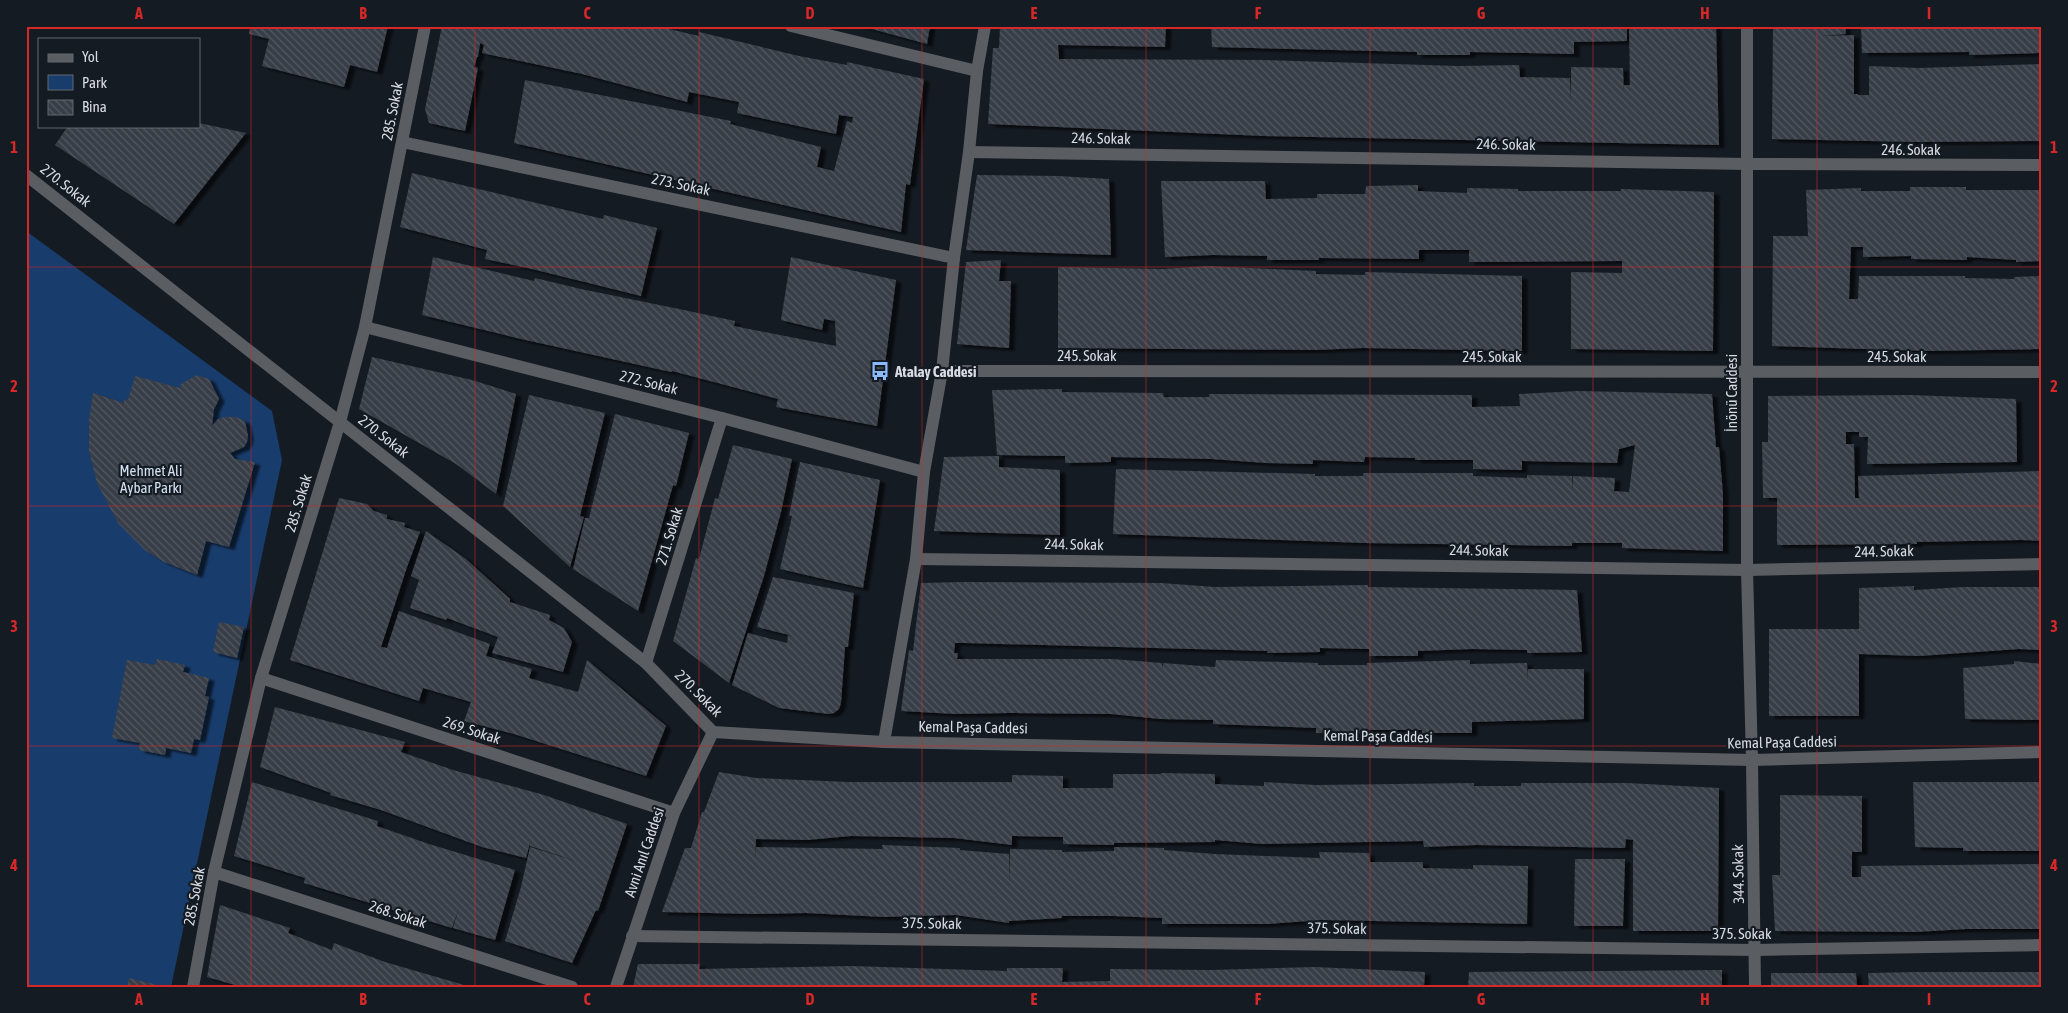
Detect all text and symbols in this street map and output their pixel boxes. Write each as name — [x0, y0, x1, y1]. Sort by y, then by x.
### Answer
text: A — [134, 4, 143, 22]
text: B — [359, 4, 367, 22]
text: C — [583, 4, 591, 22]
text: D — [806, 4, 815, 22]
text: E — [1031, 4, 1038, 22]
text: F — [1255, 4, 1262, 22]
text: G — [1477, 4, 1486, 22]
text: H — [1700, 4, 1710, 22]
text: I — [1927, 4, 1931, 22]
legend — [38, 38, 200, 128]
text: Yol — [82, 48, 99, 65]
text: Park — [82, 74, 107, 91]
street label: 285. Sokak — [378, 80, 406, 142]
text: Bina — [82, 98, 107, 115]
street label: 246. Sokak — [1071, 129, 1131, 147]
street label: 246. Sokak — [1476, 135, 1536, 153]
text: 1 — [10, 138, 18, 156]
text: 1 — [2050, 138, 2058, 156]
street label: 246. Sokak — [1881, 141, 1941, 158]
street label: 270. Sokak — [37, 160, 95, 210]
street label: 273. Sokak — [650, 170, 712, 199]
street label: 245. Sokak — [1057, 347, 1117, 364]
street label: 245. Sokak — [1462, 348, 1522, 365]
street label: 245. Sokak — [1867, 348, 1927, 365]
street label: İnönü Caddesi — [1723, 354, 1740, 432]
bus stop icon: Atalay Caddesi — [869, 360, 891, 382]
place label: Atalay Caddesi — [894, 363, 976, 380]
street label: 272. Sokak — [618, 367, 680, 398]
text: 2 — [10, 377, 18, 395]
text: 2 — [2050, 377, 2058, 395]
street label: 270. Sokak — [355, 411, 413, 461]
park label: Mehmet Ali Aybar Parkı — [120, 462, 182, 496]
street label: 285. Sokak — [281, 472, 315, 534]
street label: 271. Sokak — [652, 505, 686, 567]
street label: 244. Sokak — [1044, 535, 1104, 553]
street label: 244. Sokak — [1449, 541, 1509, 559]
street label: 244. Sokak — [1854, 542, 1914, 560]
text: 3 — [10, 617, 18, 635]
text: 3 — [2050, 617, 2058, 635]
street label: 270. Sokak — [672, 666, 726, 720]
street label: 269. Sokak — [441, 713, 503, 747]
street label: Kemal Paşa Caddesi — [918, 718, 1028, 736]
street label: Kemal Paşa Caddesi — [1323, 727, 1433, 745]
street label: Kemal Paşa Caddesi — [1727, 733, 1837, 751]
street label: Avni Anıl Caddesi — [621, 805, 667, 899]
street label: 344. Sokak — [1729, 844, 1747, 904]
text: 4 — [9, 856, 18, 874]
text: 4 — [2049, 856, 2058, 874]
street label: 285. Sokak — [180, 865, 208, 927]
street label: 268. Sokak — [367, 897, 429, 931]
street label: 375. Sokak — [902, 914, 962, 932]
street label: 375. Sokak — [1307, 919, 1367, 937]
street label: 375. Sokak — [1712, 925, 1772, 942]
text: A — [134, 990, 143, 1008]
text: B — [359, 990, 367, 1008]
text: C — [583, 990, 591, 1008]
text: D — [806, 990, 815, 1008]
text: E — [1031, 990, 1038, 1008]
text: F — [1255, 990, 1262, 1008]
text: G — [1477, 990, 1486, 1008]
text: H — [1700, 990, 1710, 1008]
text: I — [1927, 990, 1931, 1008]

